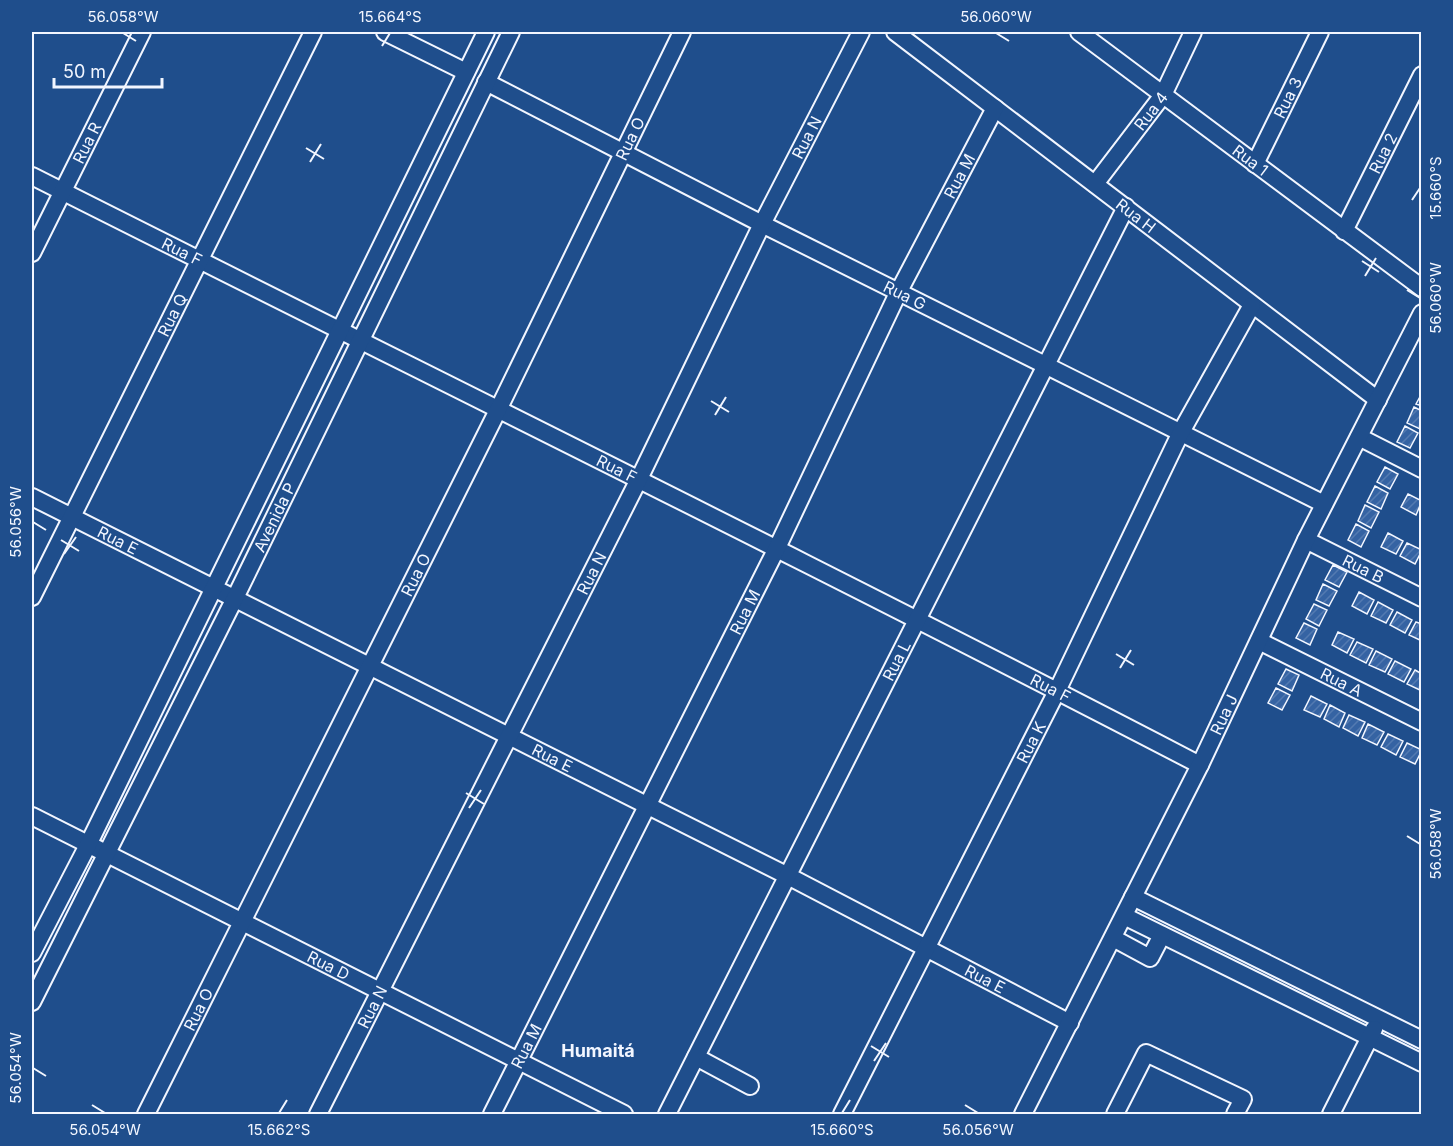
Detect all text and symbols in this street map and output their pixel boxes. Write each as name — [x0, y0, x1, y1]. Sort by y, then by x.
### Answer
text: 56.058°W — [87, 7, 159, 26]
text: 15.664°S — [358, 7, 422, 26]
text: 56.060°W — [960, 7, 1032, 26]
scale bar — [54, 51, 162, 89]
text: 50 m — [63, 61, 106, 82]
street label: Rua 3 — [1269, 74, 1306, 121]
street label: Rua 4 — [1130, 88, 1172, 134]
street label: Rua N — [787, 113, 826, 162]
street label: Rua O — [611, 114, 649, 163]
street label: Rua R — [68, 119, 105, 167]
street label: Rua 2 — [1364, 129, 1401, 177]
street label: Rua 1 — [1229, 140, 1272, 180]
street label: Rua M — [939, 150, 979, 202]
text: 15.660°S — [1426, 156, 1445, 220]
street label: Rua H — [1112, 194, 1160, 237]
street label: Rua F — [158, 233, 206, 270]
text: 56.060°W — [1426, 262, 1445, 334]
street label: Rua G — [880, 276, 930, 314]
street label: Rua Q — [153, 290, 191, 340]
street label: Rua F — [593, 450, 640, 487]
street label: Avenida P — [249, 479, 300, 555]
text: 56.056°W — [6, 486, 25, 558]
street label: Rua E — [94, 521, 141, 559]
street label: Rua N — [572, 548, 611, 598]
street label: Rua O — [397, 550, 435, 599]
street label: Rua B — [1339, 550, 1387, 587]
street label: Rua M — [725, 586, 764, 638]
street label: Rua L — [878, 637, 915, 684]
street label: Rua A — [1317, 663, 1366, 701]
street label: Rua F — [1027, 669, 1074, 707]
street label: Rua J — [1206, 691, 1242, 738]
street label: Rua K — [1012, 718, 1050, 766]
street label: Rua E — [529, 739, 576, 776]
text: 56.058°W — [1426, 808, 1445, 880]
street label: Rua D — [304, 946, 353, 984]
street label: Rua E — [962, 960, 1009, 998]
street label: Rua N — [353, 982, 391, 1032]
street label: Rua O — [179, 985, 217, 1034]
street label: Rua M — [507, 1020, 546, 1072]
text: 56.054°W — [6, 1032, 25, 1104]
district label: Humaitá — [561, 1040, 635, 1061]
text: 56.054°W — [69, 1120, 141, 1139]
text: 15.662°S — [248, 1120, 310, 1139]
text: 15.660°S — [810, 1120, 874, 1139]
text: 56.056°W — [942, 1120, 1014, 1139]

